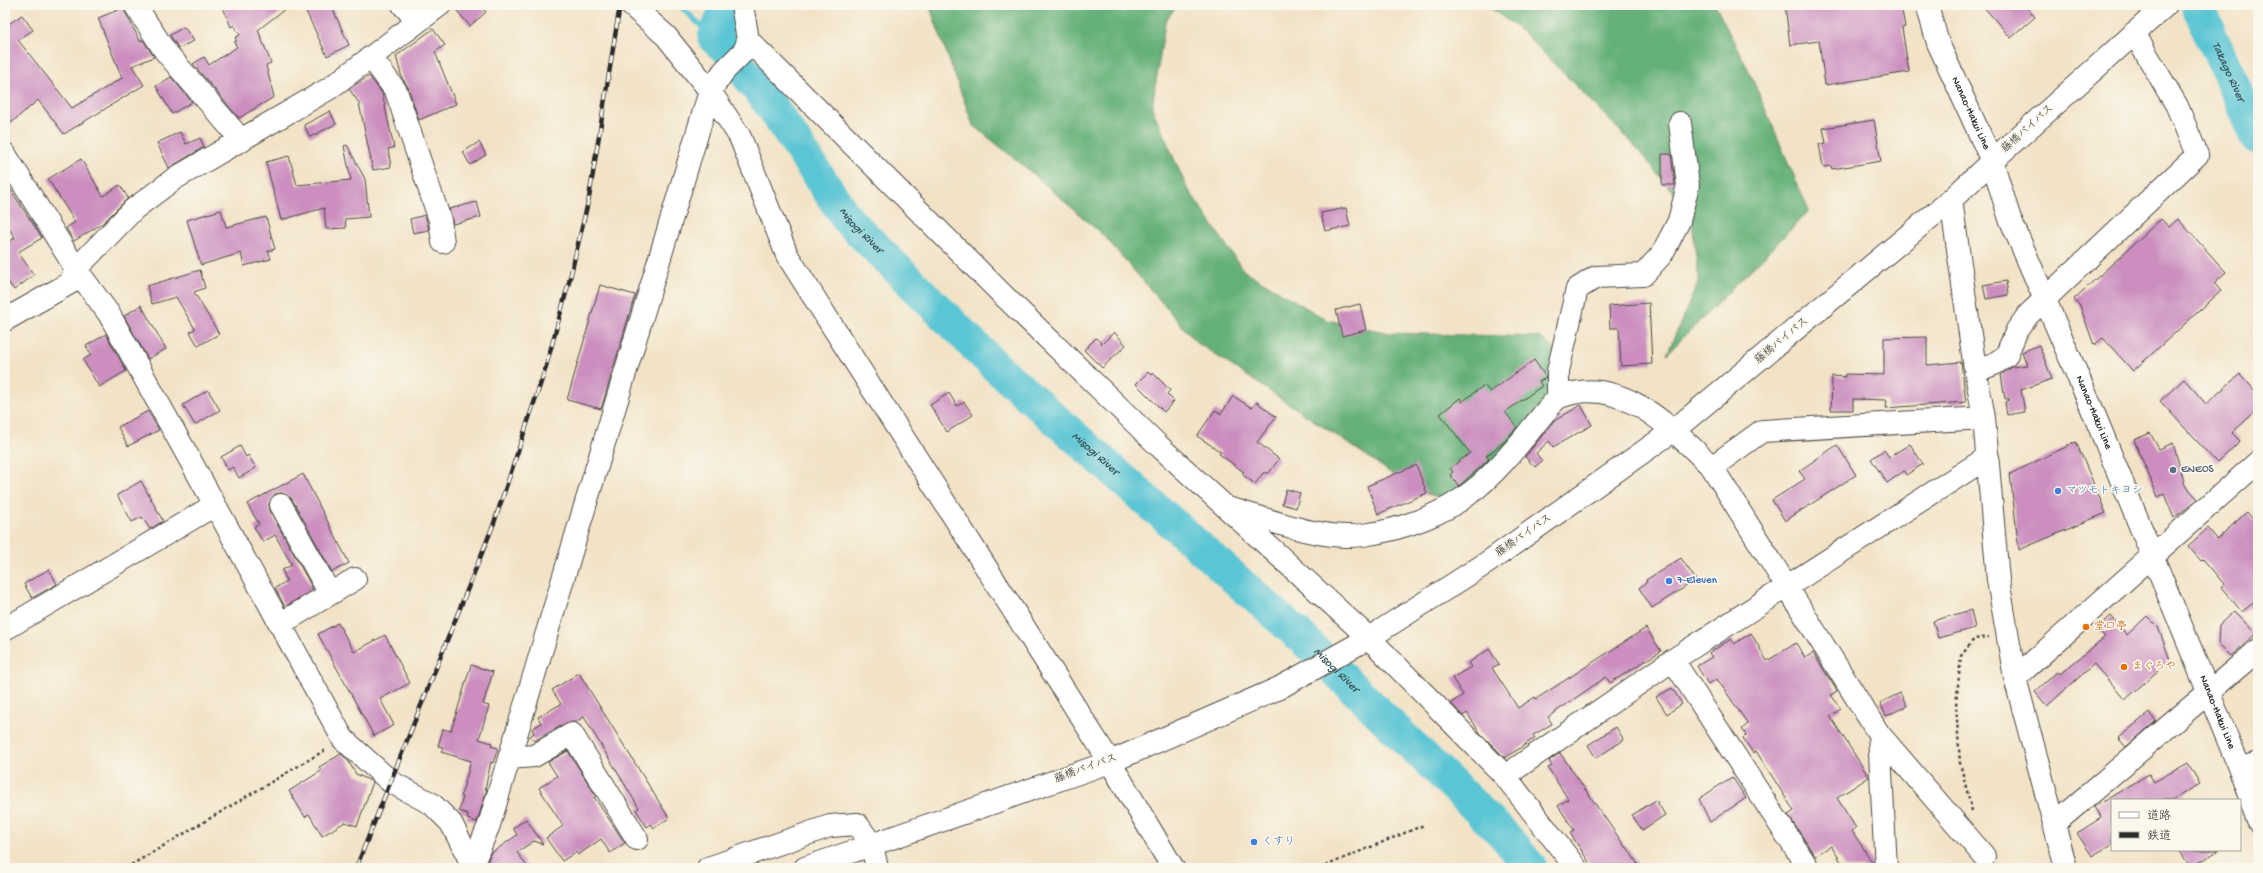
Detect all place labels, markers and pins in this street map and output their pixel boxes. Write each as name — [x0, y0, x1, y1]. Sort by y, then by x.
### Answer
place label: ENEOS — [2181, 464, 2215, 476]
marker: ENEOS — [2168, 465, 2178, 475]
place label: マツモトキヨシ — [2066, 485, 2143, 497]
marker: マツモトキヨシ — [2053, 486, 2063, 496]
place label: 7-Eleven — [1676, 575, 1718, 587]
marker: 7-Eleven — [1664, 576, 1674, 586]
place label: 堂口亭 — [2094, 620, 2127, 633]
marker: 堂口亭 — [2081, 622, 2091, 632]
place label: まぐろや — [2132, 660, 2176, 673]
marker: まぐろや — [2119, 662, 2129, 672]
place label: くすり — [1262, 836, 1295, 848]
marker: くすり — [1249, 837, 1259, 847]

